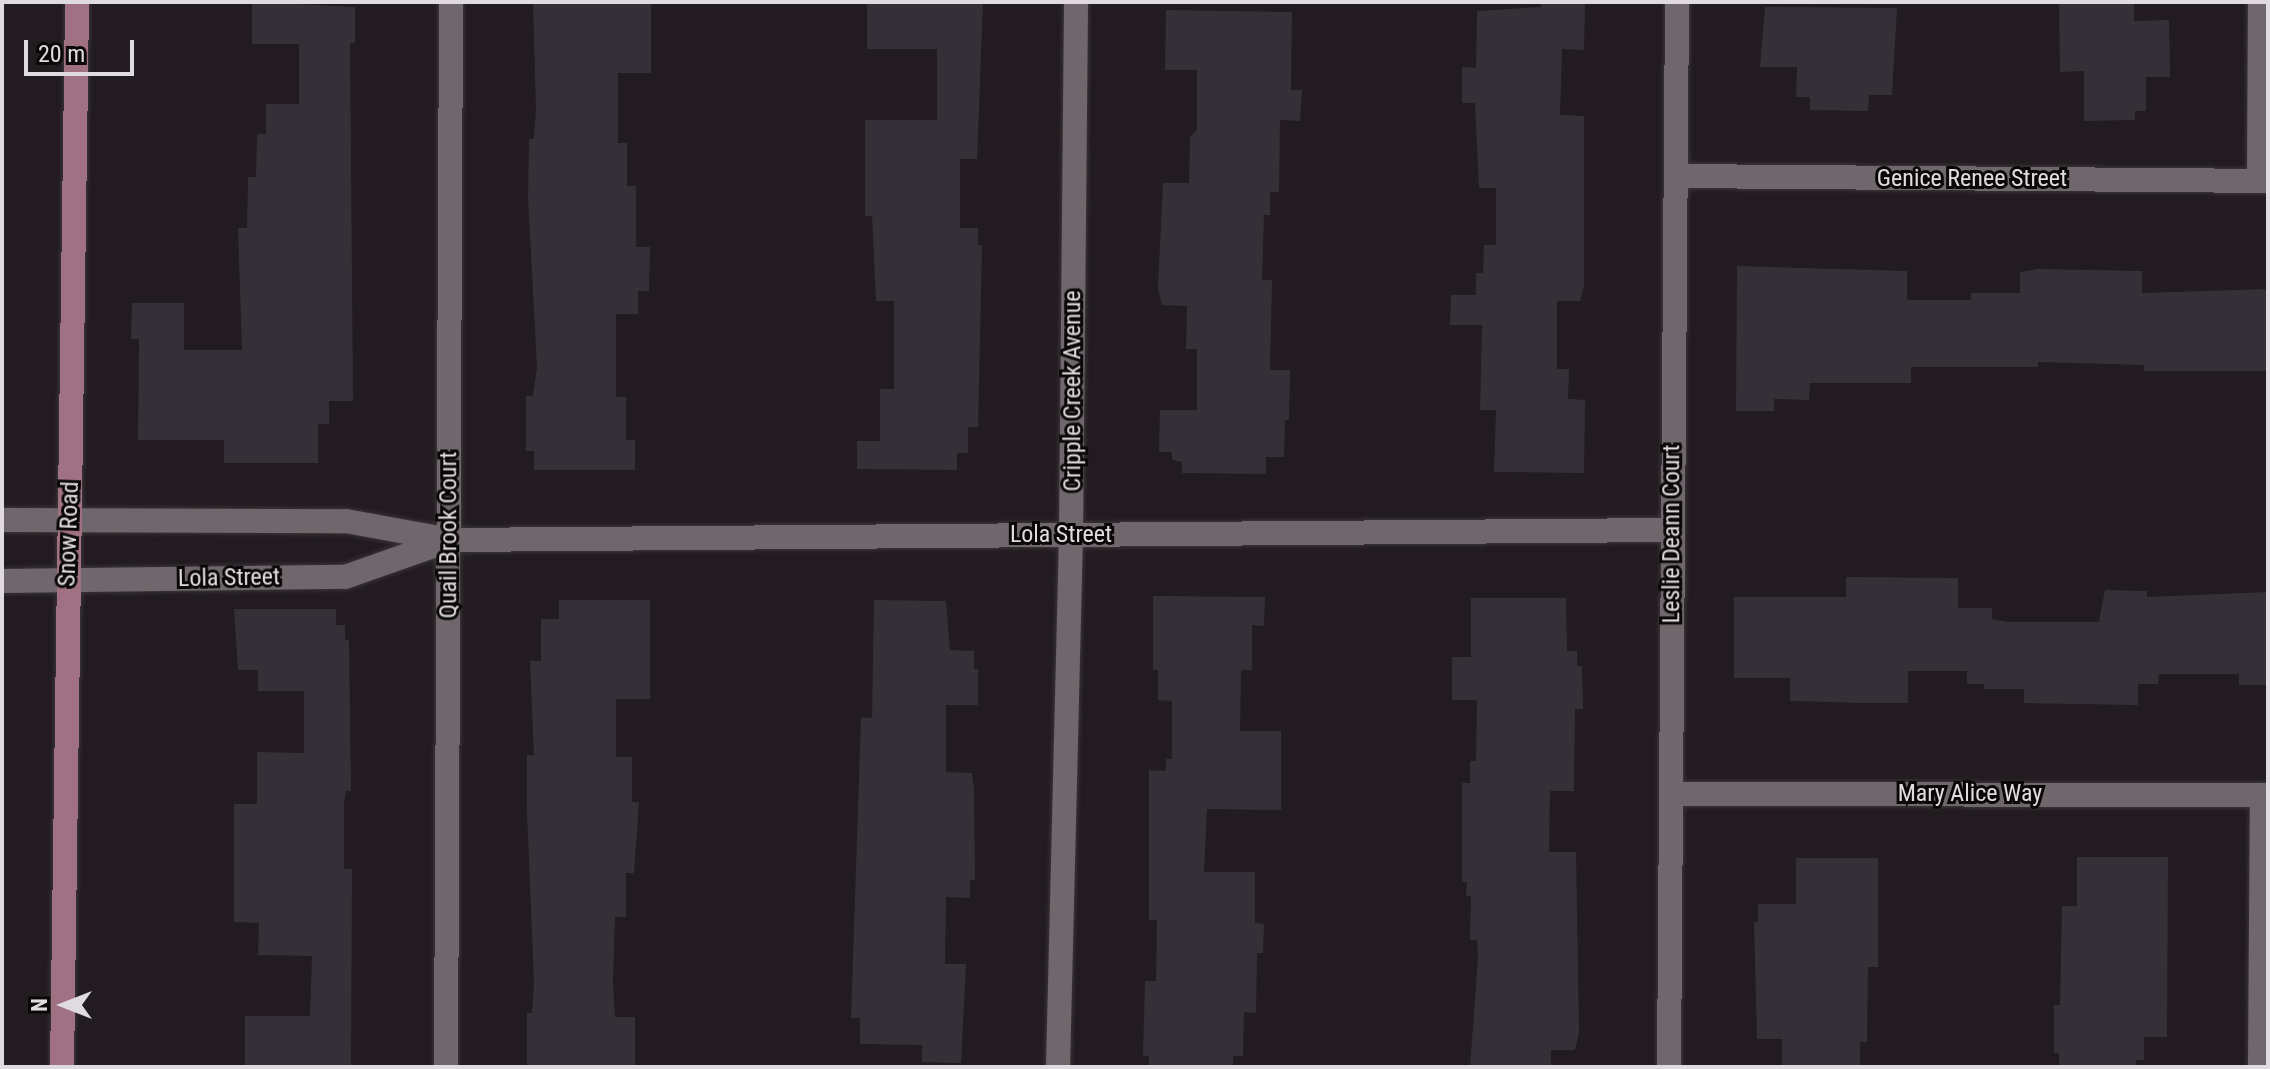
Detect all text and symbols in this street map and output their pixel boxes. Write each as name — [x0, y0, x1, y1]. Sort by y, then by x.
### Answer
scale bar — [28, 24, 138, 74]
text: 20 m — [38, 40, 85, 68]
street label: Genice Renee Street — [1877, 165, 2067, 193]
street label: Cripple Creek Avenue — [1059, 291, 1087, 491]
street label: Leslie Deann Court — [1658, 445, 1686, 623]
street label: Quail Brook Court — [435, 452, 463, 618]
street label: Snow Road — [53, 481, 85, 587]
street label: Lola Street — [1010, 521, 1112, 549]
street label: Lola Street — [178, 563, 280, 593]
street label: Mary Alice Way — [1898, 780, 2042, 808]
north arrow — [24, 965, 104, 1045]
text: N — [27, 998, 52, 1012]

